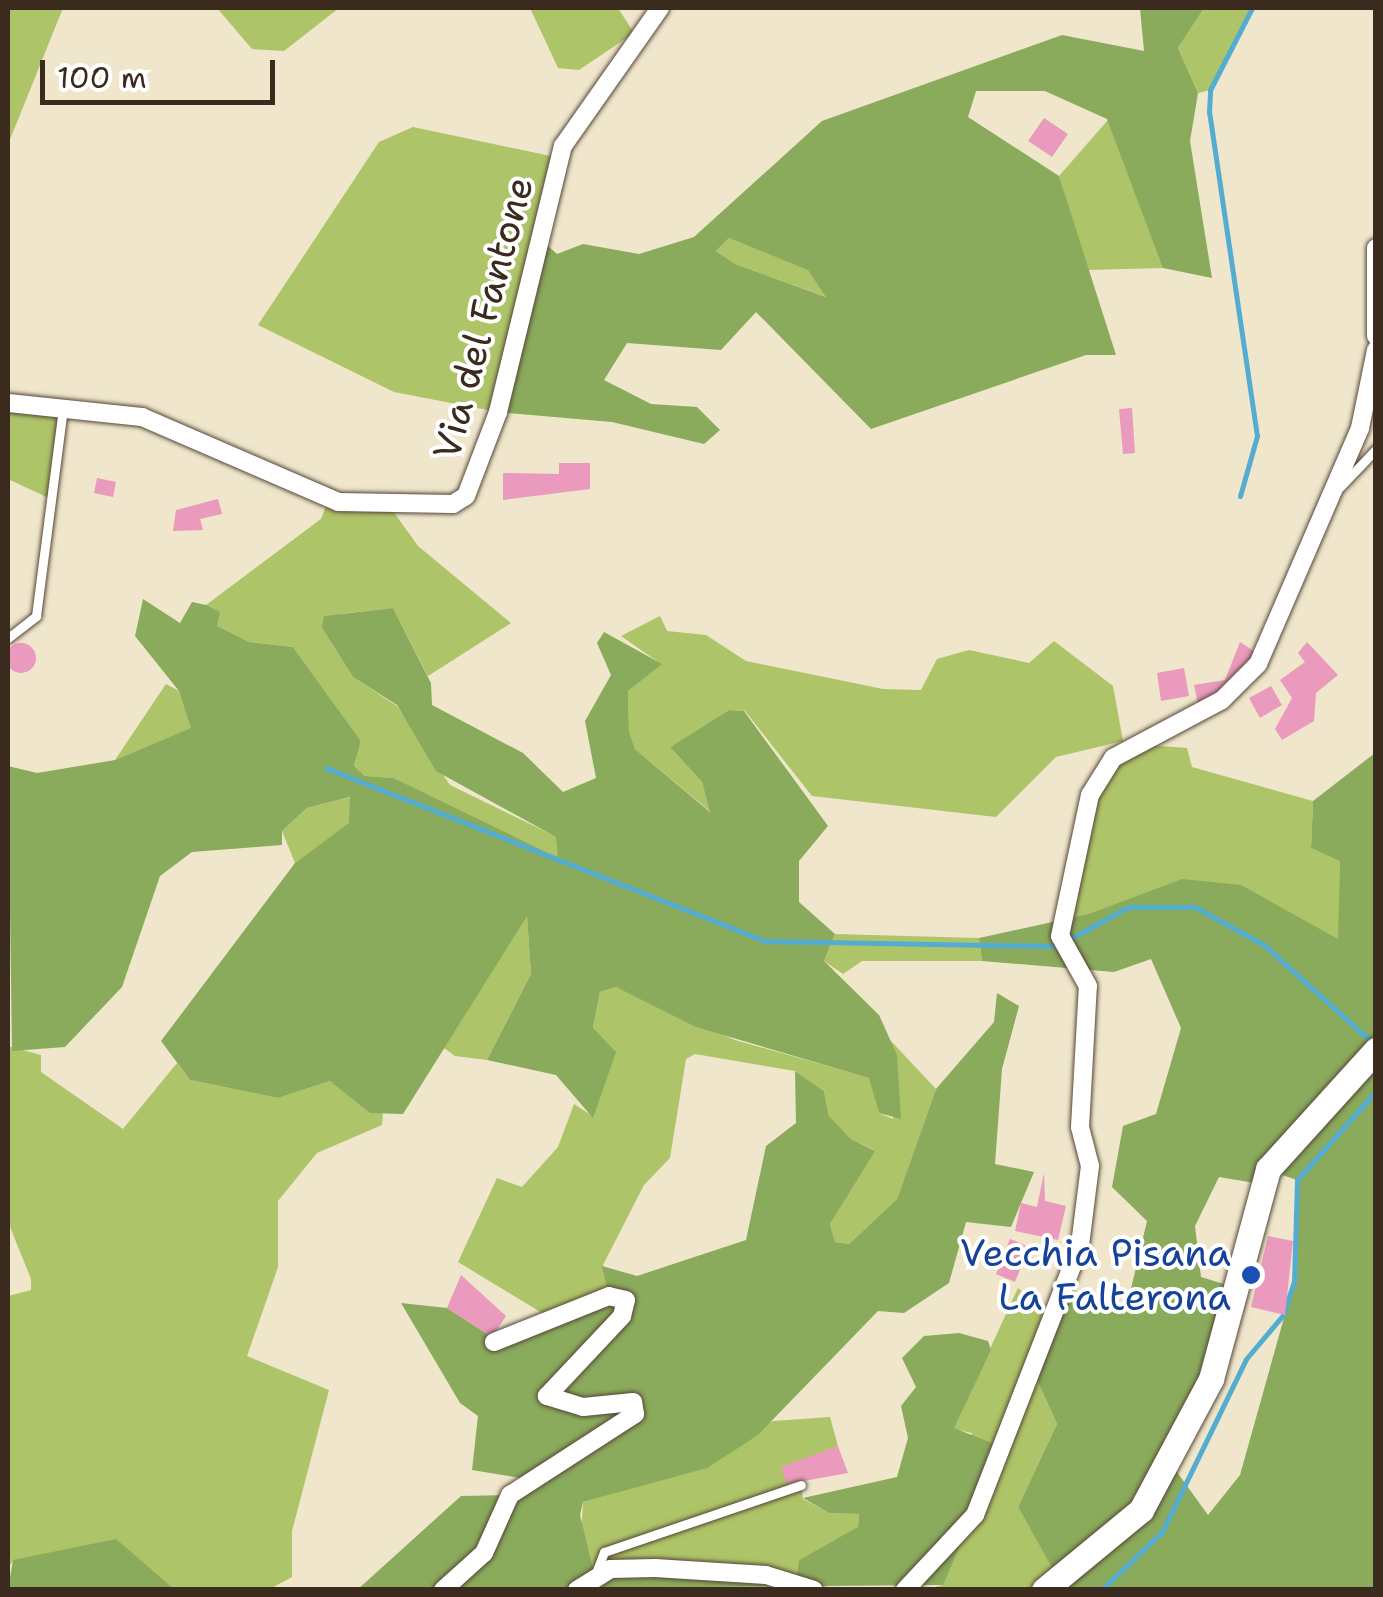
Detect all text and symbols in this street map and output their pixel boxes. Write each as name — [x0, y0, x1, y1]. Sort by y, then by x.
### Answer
scale bar — [45, 40, 280, 102]
text: 100 m — [57, 57, 147, 98]
street label: Via del Fantone — [423, 172, 543, 464]
place label: Vecchia Pisana La Falterona — [960, 1230, 1231, 1320]
marker: Vecchia Pisana La Falterona — [1240, 1264, 1262, 1286]

